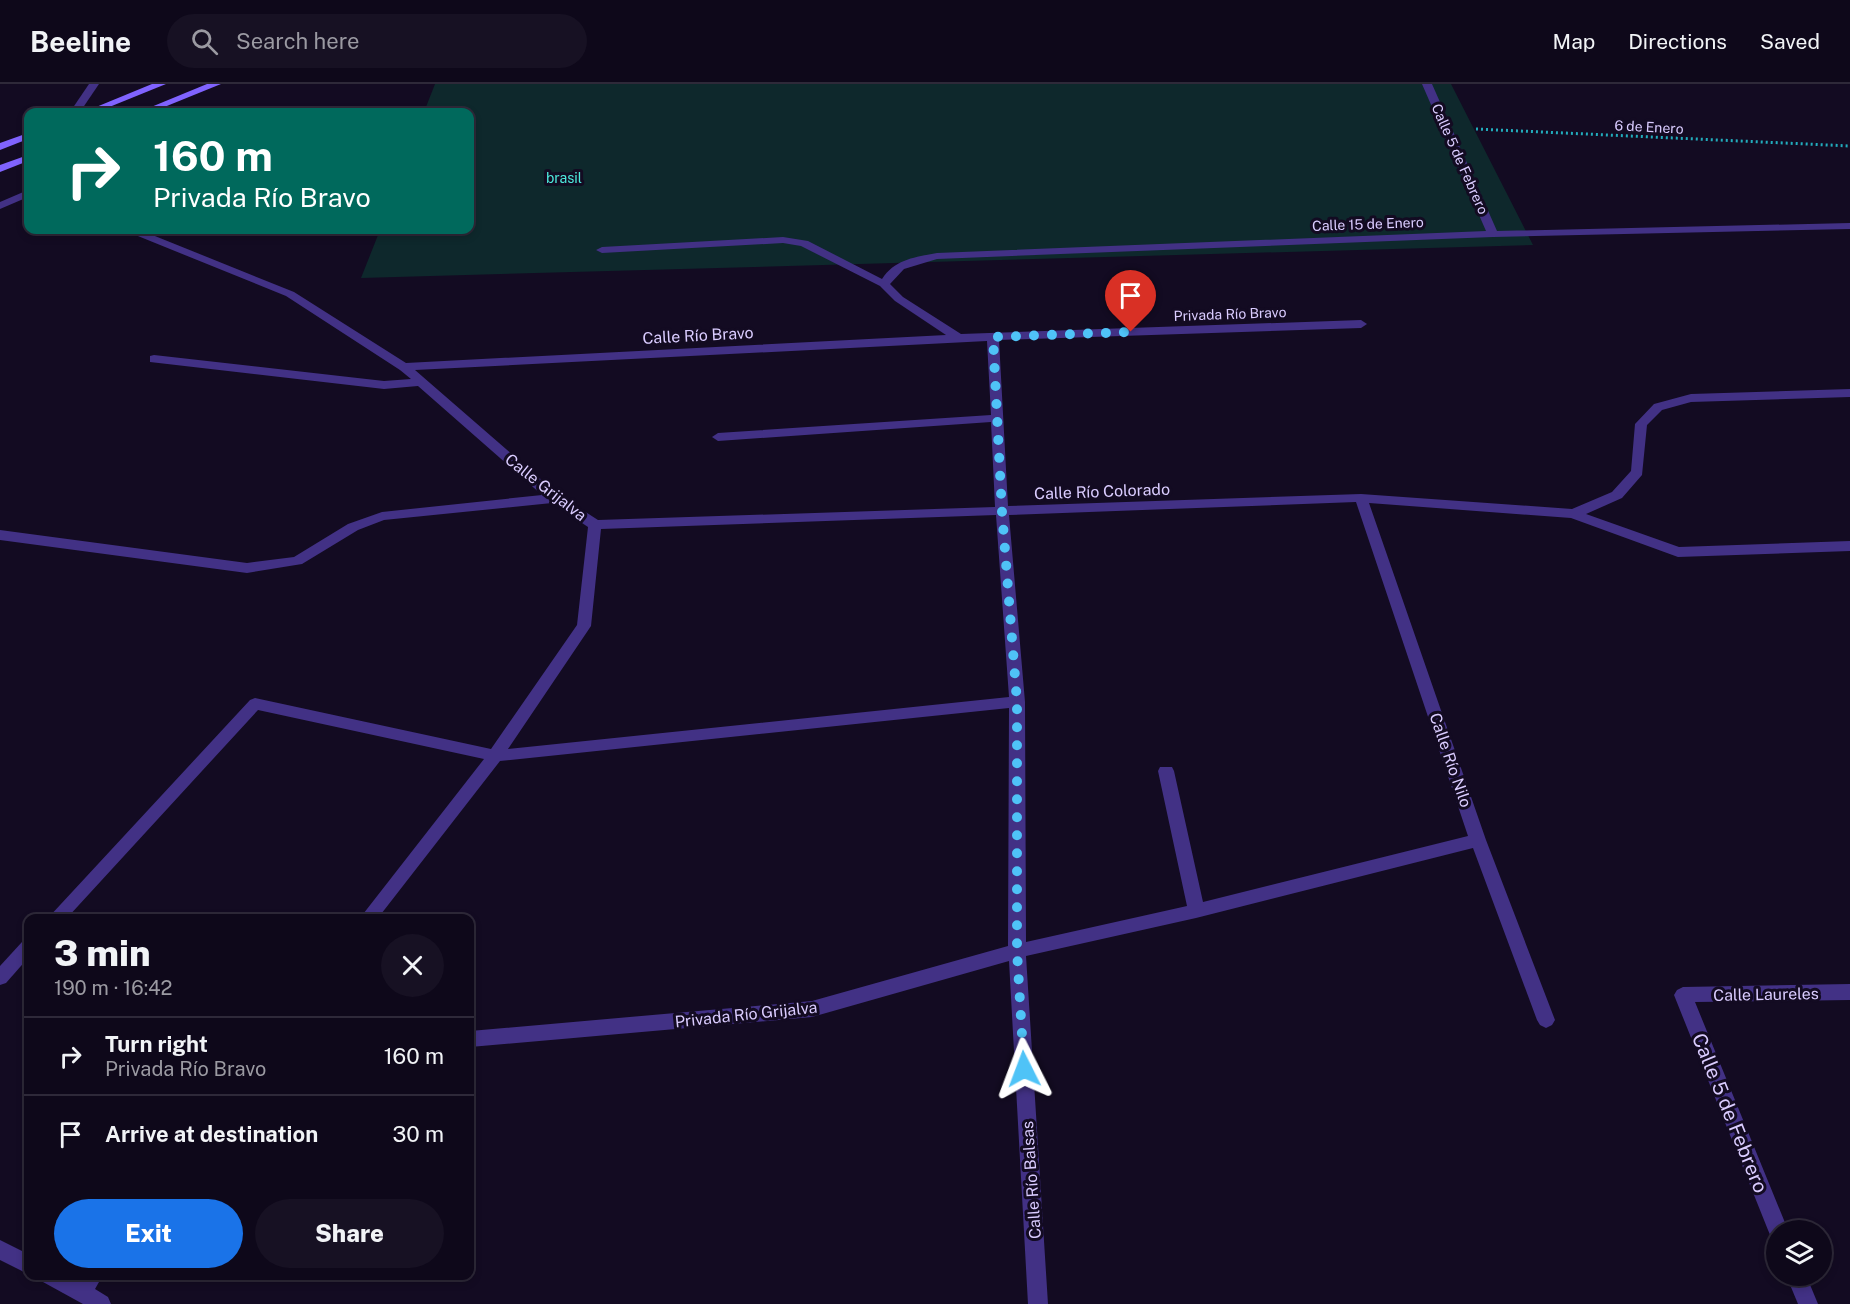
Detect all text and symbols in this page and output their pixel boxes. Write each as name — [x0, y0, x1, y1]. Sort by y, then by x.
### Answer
search box — [167, 14, 587, 68]
text: Beeline — [30, 25, 131, 58]
icon: search — [188, 25, 221, 58]
text: Search here — [236, 28, 360, 54]
text: Map — [1553, 29, 1595, 54]
text: Directions — [1628, 29, 1727, 54]
text: Saved — [1760, 29, 1820, 54]
street label: Calle 5 de Febrero — [1428, 101, 1492, 217]
street label: 6 de Enero — [1614, 117, 1684, 137]
text: 160 m — [153, 131, 273, 180]
icon: right — [54, 132, 132, 210]
park label: brasil — [546, 170, 582, 186]
text: Privada Río Bravo — [153, 181, 371, 213]
street label: Calle 15 de Enero — [1312, 214, 1424, 234]
pin — [1105, 270, 1156, 332]
icon: arrive — [1114, 279, 1147, 312]
street label: Privada Río Bravo — [1173, 304, 1287, 324]
street label: Calle Río Bravo — [642, 323, 754, 348]
street label: Calle Grijalva — [501, 450, 590, 525]
street label: Calle Río Colorado — [1034, 480, 1170, 503]
street label: Calle Río Nilo — [1425, 710, 1476, 810]
text: 3 min — [54, 932, 151, 974]
button: close — [381, 934, 444, 997]
text: 190 m · 16:42 — [54, 976, 173, 1000]
street label: Calle Laureles — [1713, 984, 1819, 1005]
street label: Privada Río Grijalva — [674, 998, 818, 1031]
street label: Calle 5 de Febrero — [1687, 1030, 1773, 1196]
text: Turn right — [105, 1031, 208, 1057]
position arrow — [992, 1037, 1056, 1101]
icon: right — [54, 1040, 87, 1073]
text: 160 m — [384, 1043, 444, 1069]
text: Privada Río Bravo — [105, 1057, 266, 1081]
icon: arrive — [54, 1118, 87, 1151]
street label: Calle Río Balsas — [1018, 1120, 1045, 1240]
text: Arrive at destination — [105, 1121, 318, 1147]
text: 30 m — [392, 1121, 444, 1147]
button: Exit — [54, 1199, 243, 1268]
button: Share — [255, 1199, 444, 1268]
map controls — [1766, 1220, 1832, 1286]
button: layers — [1766, 1220, 1832, 1286]

